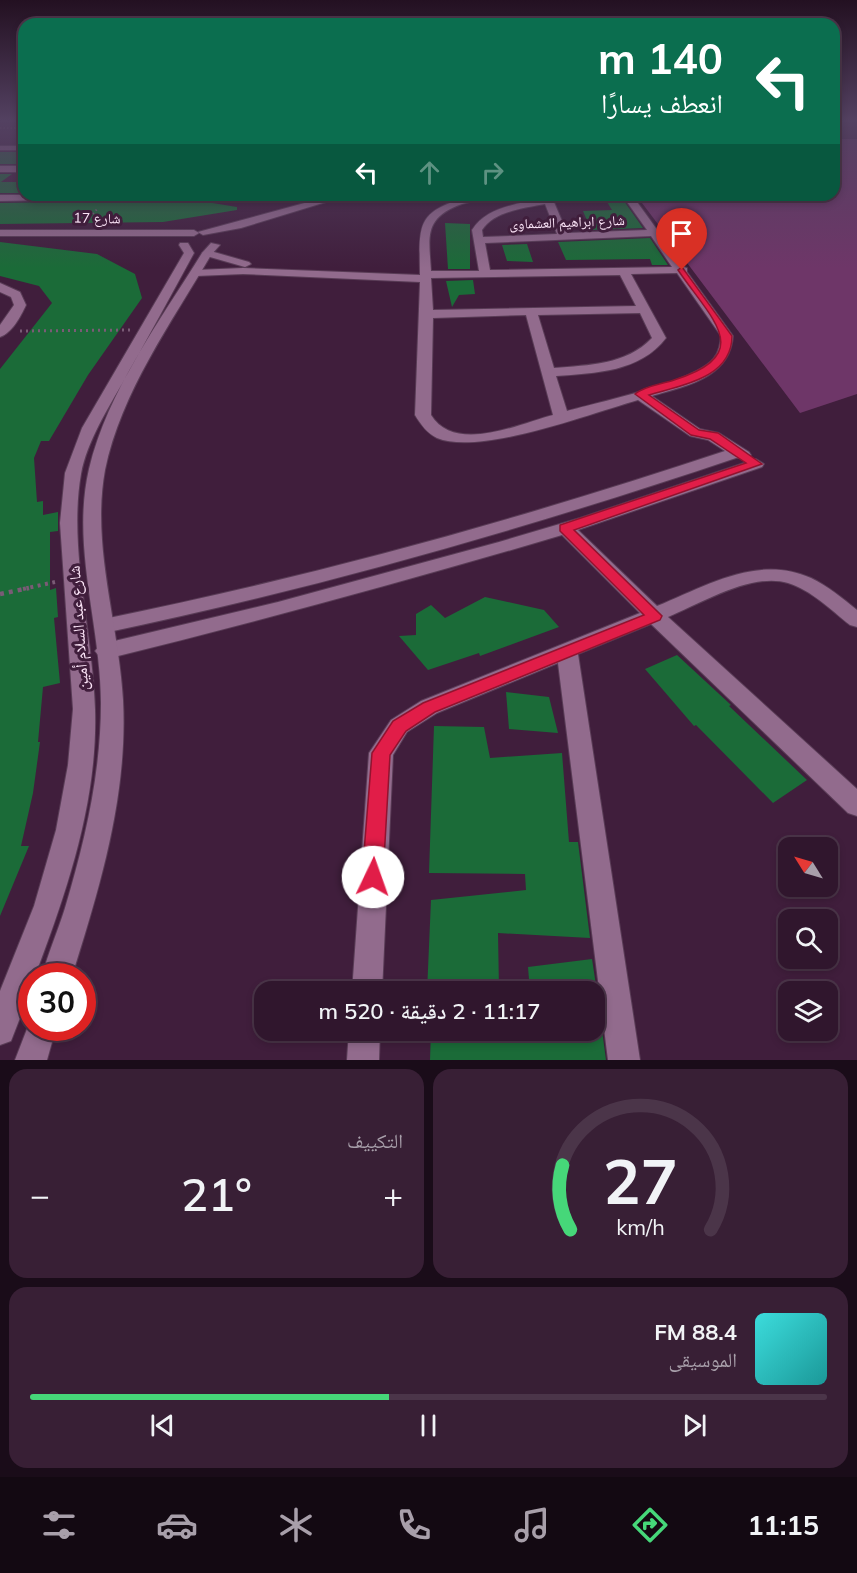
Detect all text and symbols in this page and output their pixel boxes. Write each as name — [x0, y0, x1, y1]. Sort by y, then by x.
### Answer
text: 140 m — [598, 32, 723, 85]
icon: left — [744, 42, 822, 120]
text: انعطف يسارًا — [601, 86, 723, 120]
icon: left — [350, 156, 383, 189]
icon: ahead — [413, 156, 446, 189]
icon: right — [476, 156, 509, 189]
pin — [656, 208, 707, 270]
street label: شارع 17 — [73, 209, 121, 228]
street label: شارع ابراهيم العشماوى — [509, 211, 625, 234]
icon: arrive — [665, 217, 698, 250]
street label: شارع عبد السلام أمين — [64, 565, 93, 691]
north arrow — [778, 837, 838, 897]
map controls — [778, 837, 838, 1041]
position arrow — [341, 845, 405, 909]
button: search — [778, 909, 838, 969]
speed limit sign: 30 — [18, 963, 96, 1041]
button: layers — [778, 981, 838, 1041]
text: 11:17 · 2 دقيقة · 520 m — [319, 997, 540, 1025]
text: التكييف — [347, 1128, 403, 1153]
text: 27 — [603, 1141, 678, 1220]
text: 21° — [181, 1166, 252, 1222]
text: − — [30, 1174, 50, 1215]
text: + — [383, 1174, 403, 1215]
text: km/h — [616, 1214, 665, 1241]
text: 88.4 FM — [654, 1318, 737, 1346]
text: الموسيقى — [669, 1347, 737, 1372]
icon: previous — [146, 1409, 179, 1442]
icon: pause — [412, 1409, 445, 1442]
icon: next — [678, 1409, 711, 1442]
icon: filters — [38, 1504, 80, 1546]
icon: car — [156, 1504, 198, 1546]
icon: climate — [275, 1504, 317, 1546]
icon: phone — [393, 1504, 435, 1546]
icon: music — [511, 1504, 553, 1546]
icon: directions — [629, 1504, 671, 1546]
text: 11:15 — [747, 1508, 819, 1542]

